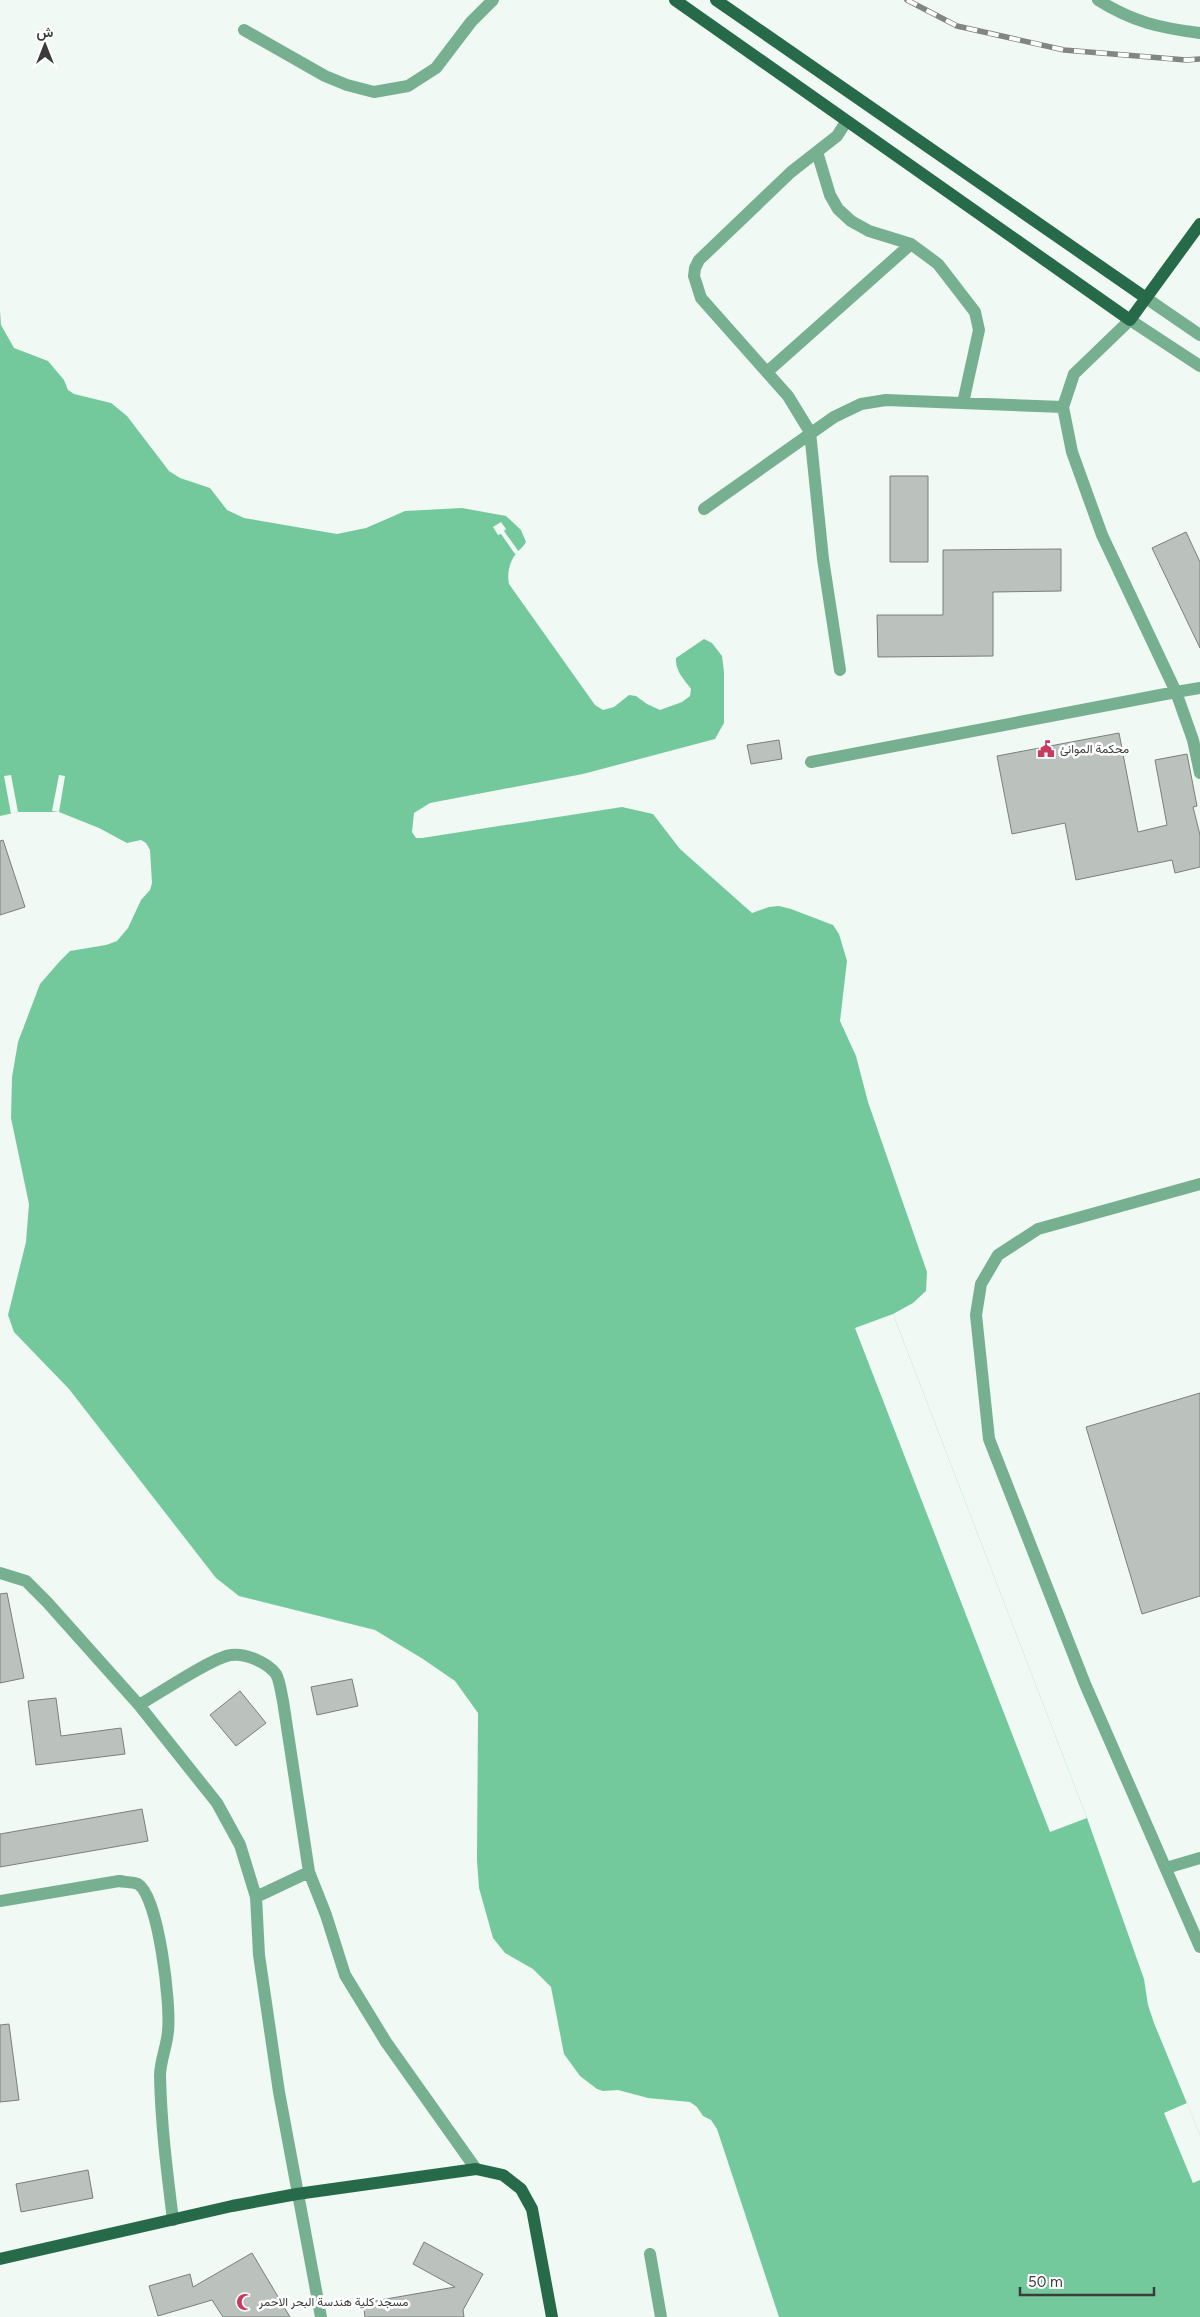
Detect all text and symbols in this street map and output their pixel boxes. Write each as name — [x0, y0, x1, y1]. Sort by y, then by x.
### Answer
north arrow — [20, 20, 70, 70]
text: ش — [37, 24, 54, 41]
public building icon: محكمة الموانئ — [1036, 739, 1056, 759]
place label: محكمة الموانئ — [1060, 742, 1129, 757]
scale bar — [1020, 2264, 1154, 2296]
text: 50 m — [1028, 2273, 1063, 2291]
mosque icon: مسجد كلية هندسة البحر الاحمر — [235, 2292, 255, 2312]
place label: مسجد كلية هندسة البحر الاحمر — [258, 2295, 408, 2310]

